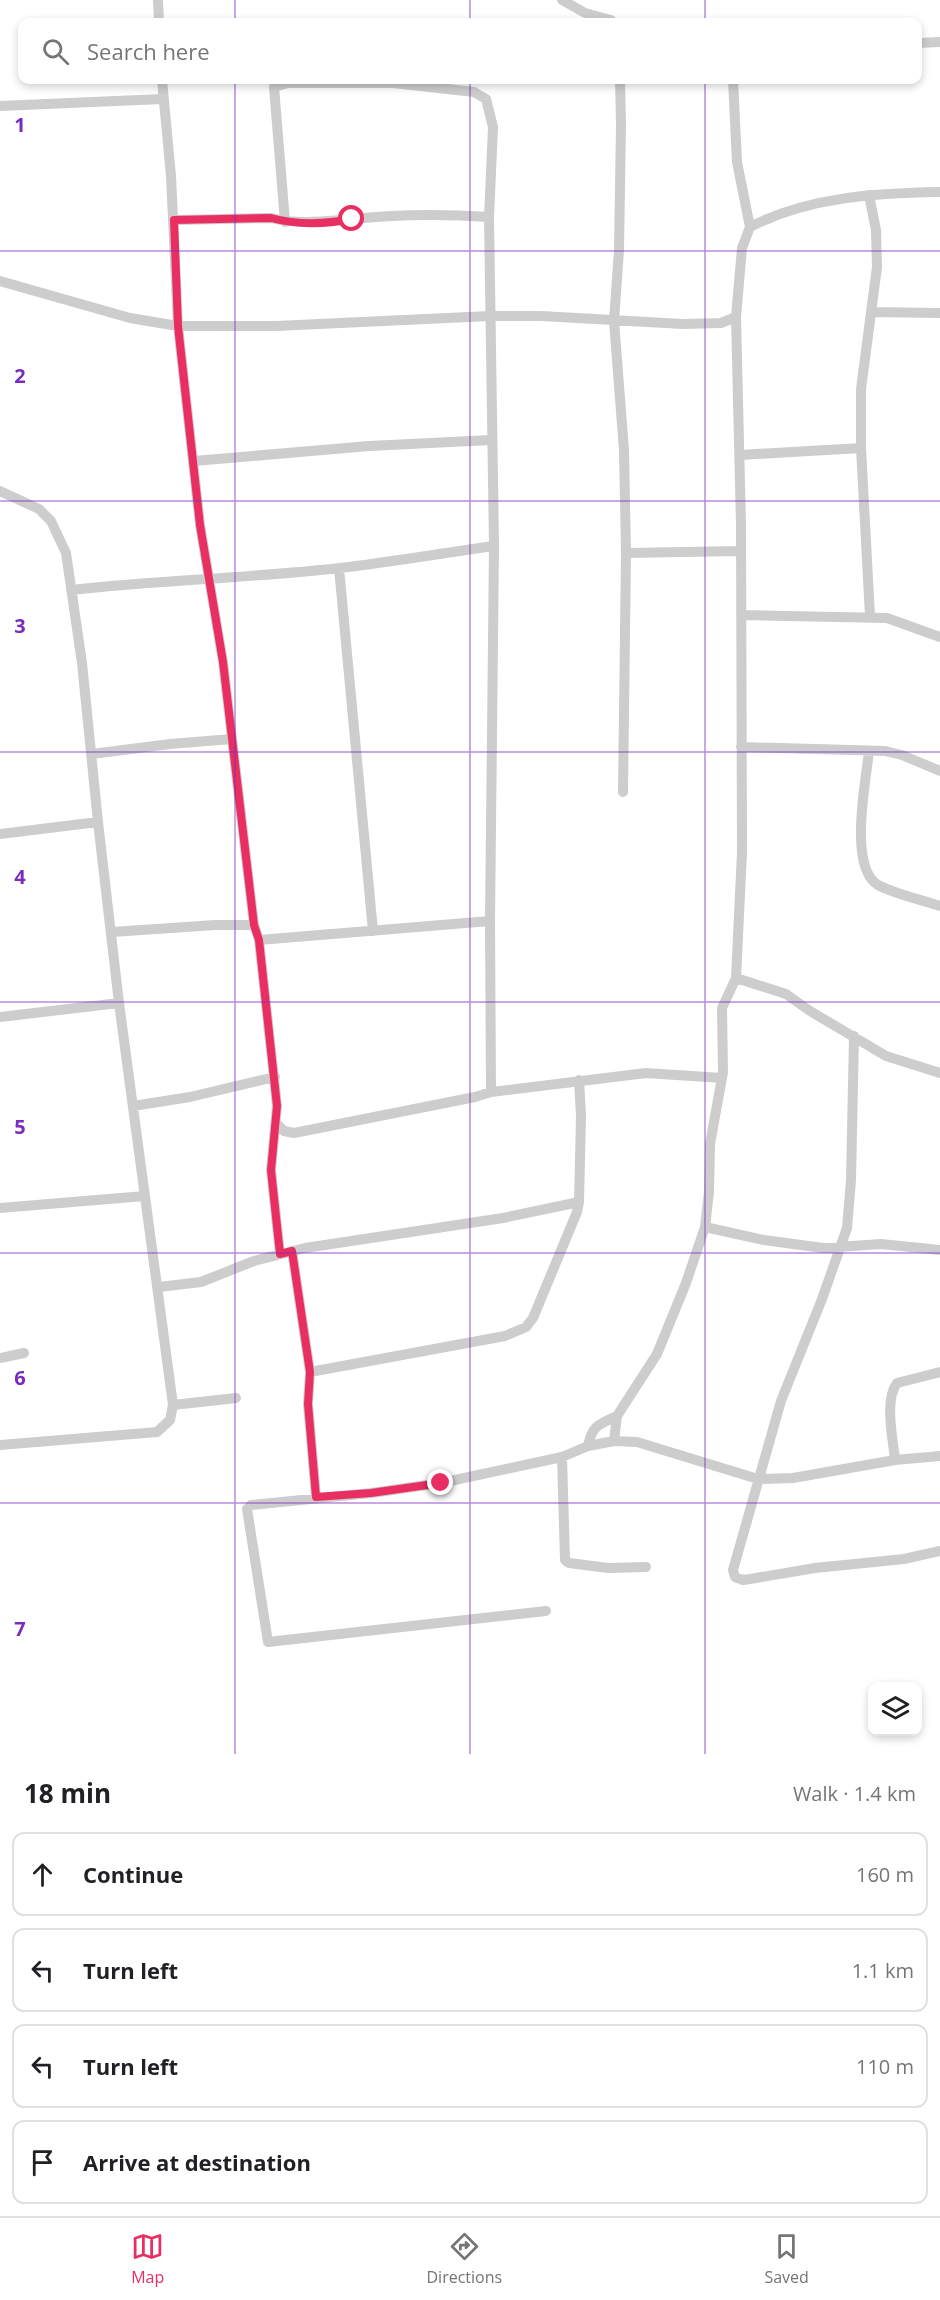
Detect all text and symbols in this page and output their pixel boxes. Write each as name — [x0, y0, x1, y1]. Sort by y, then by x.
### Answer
search box — [18, 18, 922, 84]
icon: search — [39, 35, 72, 68]
text: Search here — [87, 36, 210, 66]
text: 1 — [14, 111, 26, 138]
route start — [338, 205, 364, 231]
text: 2 — [14, 362, 26, 389]
text: 3 — [14, 612, 26, 639]
text: 4 — [14, 863, 26, 890]
text: 5 — [14, 1113, 26, 1140]
text: 6 — [14, 1364, 26, 1391]
route end — [427, 1469, 453, 1495]
text: 7 — [14, 1615, 26, 1642]
map controls — [868, 1682, 922, 1736]
button: layers — [868, 1682, 922, 1736]
text: 18 min — [24, 1775, 111, 1811]
text: Walk · 1.4 km — [793, 1780, 916, 1807]
icon: ahead — [26, 1858, 59, 1891]
text: Continue — [83, 1859, 183, 1889]
text: 160 m — [856, 1861, 914, 1888]
icon: left — [26, 1954, 59, 1987]
text: Turn left — [83, 1955, 178, 1985]
text: 1.1 km — [852, 1957, 914, 1984]
icon: left — [26, 2050, 59, 2083]
text: Turn left — [83, 2051, 178, 2081]
text: 110 m — [856, 2053, 914, 2080]
icon: arrive — [26, 2146, 59, 2179]
text: Arrive at destination — [83, 2147, 311, 2177]
tab: Map — [131, 2230, 164, 2288]
tab: Directions — [427, 2230, 502, 2288]
tab: Saved — [764, 2230, 809, 2288]

